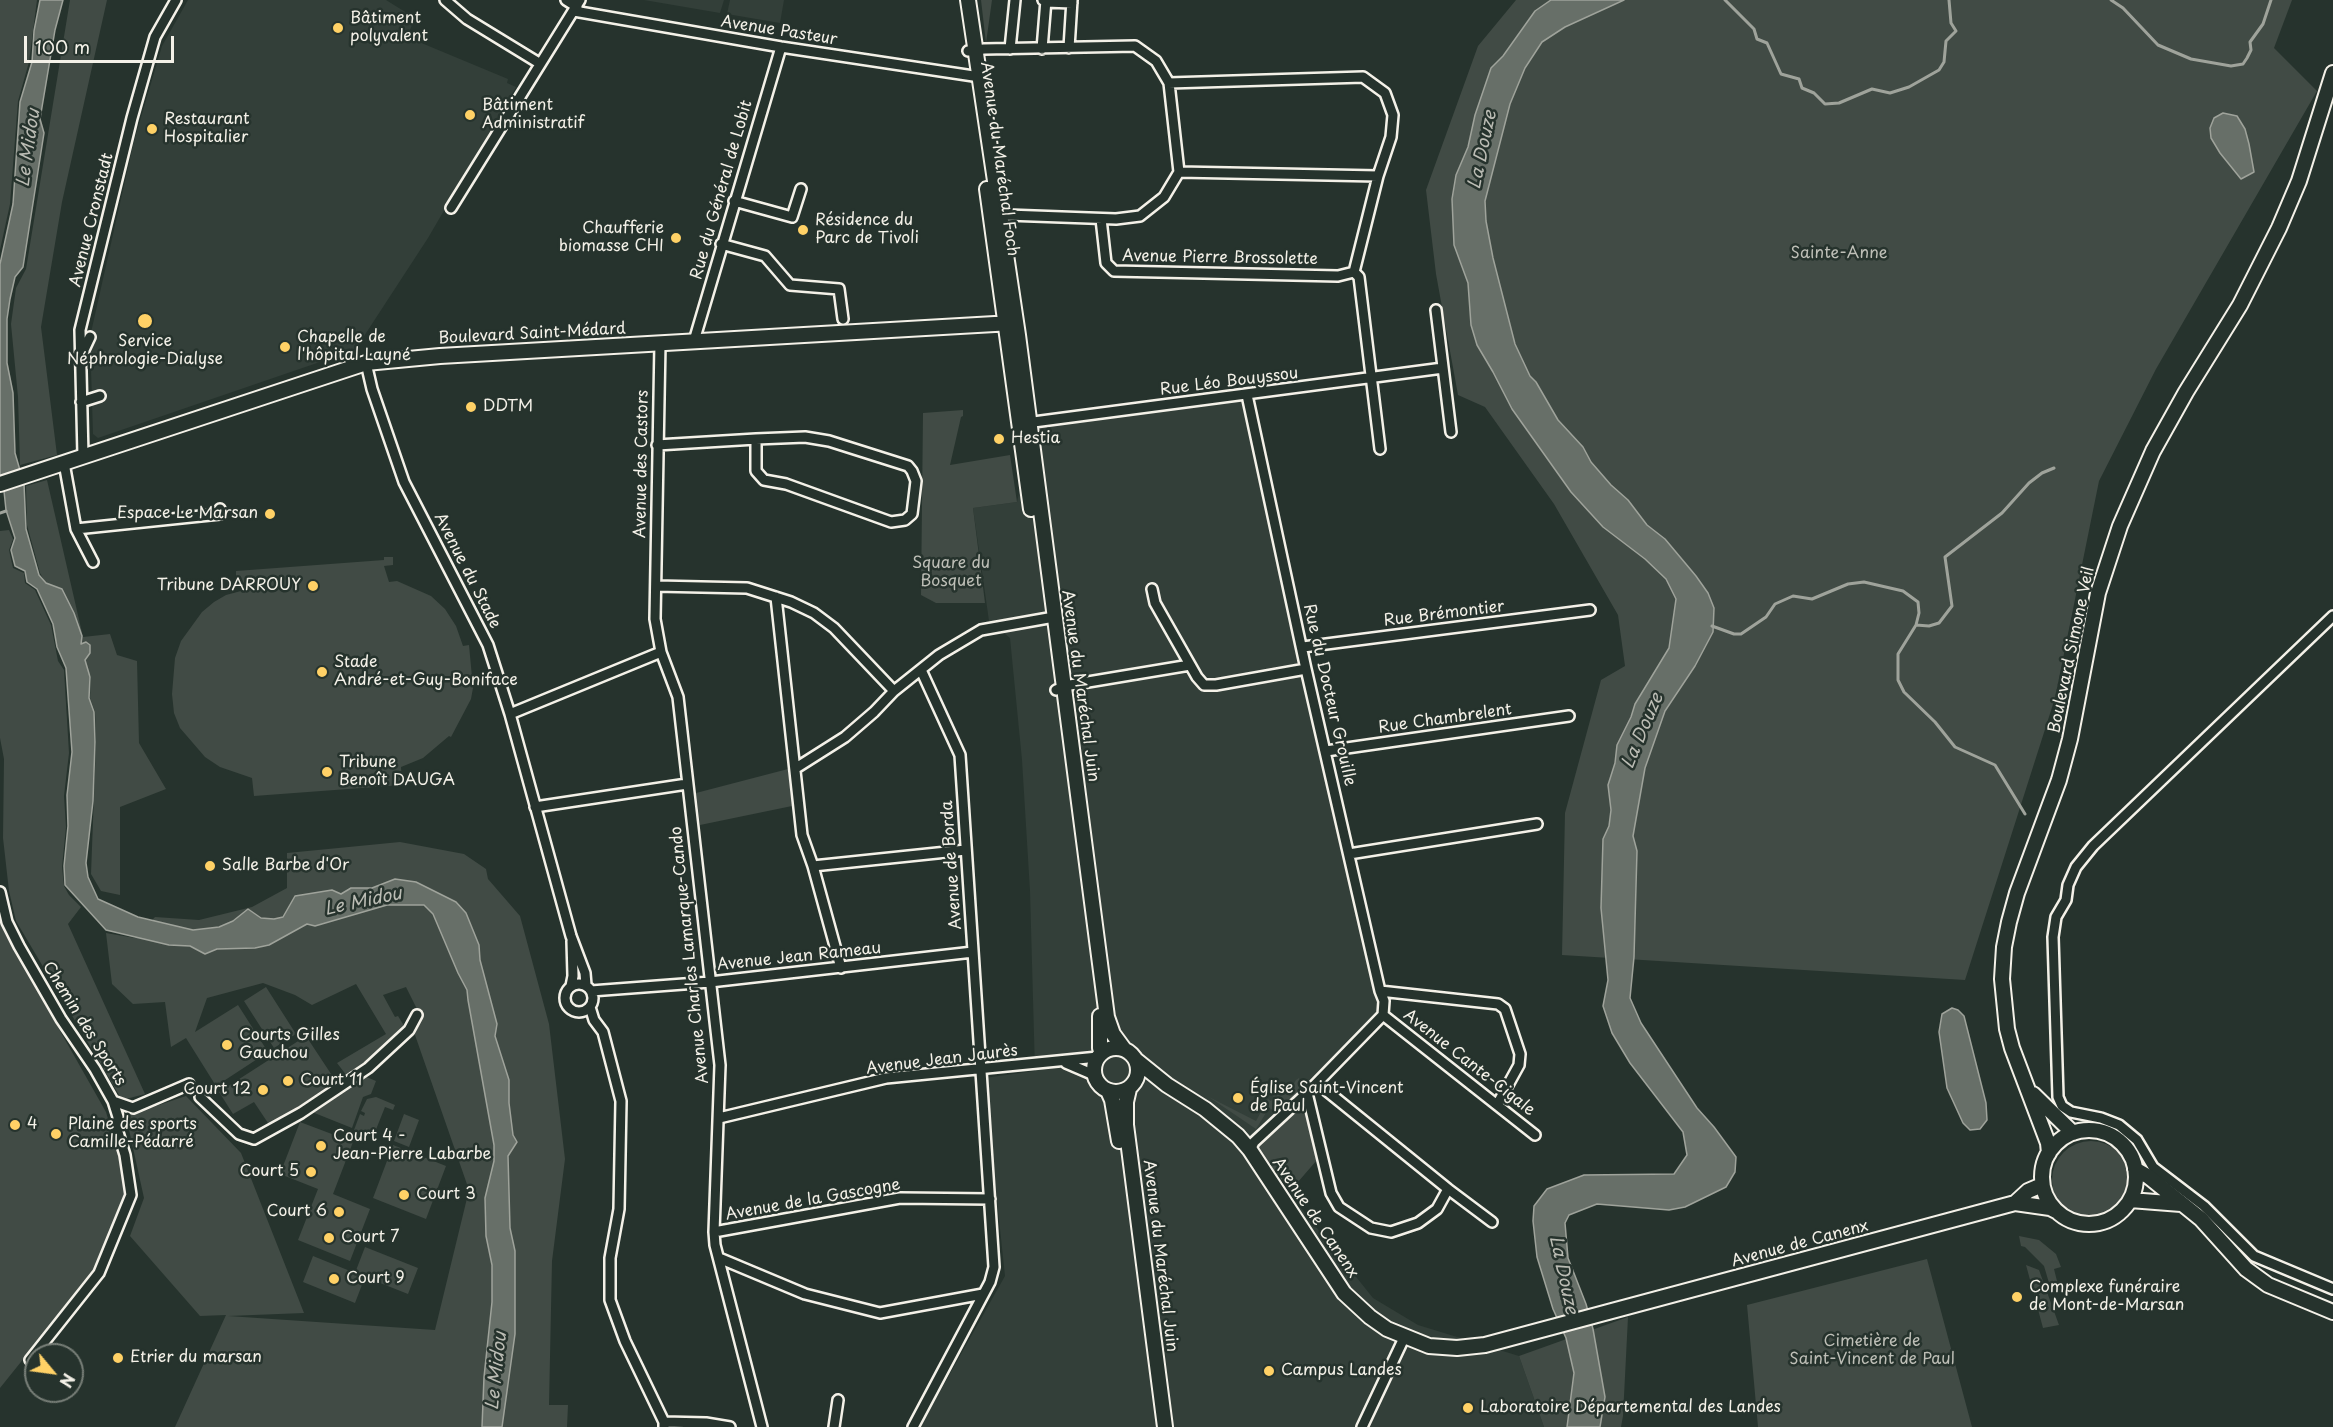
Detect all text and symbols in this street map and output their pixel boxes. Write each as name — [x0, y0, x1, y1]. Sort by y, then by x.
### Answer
place label: Bâtiment polyvalent — [350, 9, 428, 47]
street label: Avenue Pasteur — [719, 12, 839, 50]
marker: Bâtiment polyvalent — [331, 21, 345, 35]
scale bar — [27, 24, 177, 62]
text: 100 m — [35, 33, 90, 60]
street label: Avenue du Maréchal Foch — [976, 60, 1022, 258]
place label: Bâtiment Administratif — [482, 96, 584, 134]
street label: Rue du Général de Lobit — [687, 98, 757, 282]
water label: Le Midou — [13, 108, 45, 188]
marker: Bâtiment Administratif — [463, 108, 477, 122]
water label: La Douze — [1464, 109, 1502, 191]
place label: Restaurant Hospitalier — [164, 110, 250, 148]
marker: Restaurant Hospitalier — [145, 122, 159, 136]
street label: Avenue Cronstadt — [66, 151, 118, 289]
place label: Résidence du Parc de Tivoli — [815, 211, 919, 249]
place label: Chaufferie biomasse CHI — [559, 219, 664, 257]
marker: Résidence du Parc de Tivoli — [796, 223, 810, 237]
marker: Chaufferie biomasse CHI — [669, 231, 683, 245]
park label: Sainte-Anne — [1790, 244, 1888, 264]
street label: Avenue Pierre Brossolette — [1122, 247, 1318, 269]
marker: Service Néphrologie-Dialyse — [136, 312, 154, 330]
street label: Boulevard Saint-Médard — [438, 319, 626, 349]
place label: Chapelle de l'hôpital Layné — [297, 328, 411, 366]
place label: Service Néphrologie-Dialyse — [67, 332, 223, 370]
marker: Chapelle de l'hôpital Layné — [278, 340, 292, 354]
street label: Rue Léo Bouyssou — [1159, 364, 1299, 400]
street label: Avenue des Castors — [631, 390, 653, 538]
place label: DDTM — [483, 397, 533, 417]
marker: DDTM — [464, 400, 478, 414]
place label: Hestia — [1011, 429, 1060, 449]
marker: Hestia — [992, 432, 1006, 446]
place label: Espace Le Marsan — [117, 504, 258, 524]
marker: Espace Le Marsan — [263, 507, 277, 521]
street label: Avenue du Stade — [430, 510, 504, 632]
park label: Square du Bosquet — [912, 554, 990, 592]
street label: Boulevard Simone Veil — [2045, 565, 2099, 735]
place label: Tribune DARROUY — [157, 576, 301, 596]
marker: Tribune DARROUY — [306, 579, 320, 593]
street label: Avenue du Maréchal Juin — [1057, 589, 1103, 783]
street label: Rue Brémontier — [1383, 597, 1505, 631]
street label: Rue du Docteur Grouille — [1299, 602, 1359, 788]
place label: Stade André-et-Guy-Boniface — [334, 653, 518, 691]
marker: Stade André-et-Guy-Boniface — [315, 665, 329, 679]
water label: La Douze — [1617, 690, 1669, 772]
street label: Rue Chambrelent — [1377, 700, 1513, 738]
place label: Tribune Benoît DAUGA — [339, 753, 455, 791]
marker: Tribune Benoît DAUGA — [320, 765, 334, 779]
street label: Avenue de Borda — [938, 800, 966, 930]
street label: Avenue Charles Lamarque-Cando — [667, 825, 713, 1085]
place label: Salle Barbe d'Or — [222, 856, 349, 876]
marker: Salle Barbe d'Or — [203, 859, 217, 873]
water label: Le Midou — [322, 883, 404, 921]
street label: Avenue Jean Rameau — [716, 939, 882, 975]
street label: Chemin des Sports — [38, 958, 130, 1090]
street label: Avenue Cante-Cigale — [1399, 1006, 1539, 1120]
place label: Courts Gilles Gauchou — [239, 1026, 340, 1064]
marker: Courts Gilles Gauchou — [220, 1038, 234, 1052]
street label: Avenue Jean Jaurès — [865, 1041, 1019, 1079]
place label: Court 11 — [300, 1071, 363, 1091]
marker: Court 11 — [281, 1074, 295, 1088]
place label: Église Saint-Vincent de Paul — [1250, 1079, 1404, 1117]
place label: Court 12 — [183, 1080, 251, 1100]
marker: Court 12 — [256, 1083, 270, 1097]
marker: Église Saint-Vincent de Paul — [1231, 1091, 1245, 1105]
place label: 4 — [27, 1115, 38, 1135]
place label: Plaine des sports Camille-Pédarré — [68, 1115, 197, 1153]
marker: 4 — [8, 1118, 22, 1132]
marker: Plaine des sports Camille-Pédarré — [49, 1127, 63, 1141]
place label: Court 4 - Jean-Pierre Labarbe — [333, 1127, 492, 1165]
marker: Court 4 - Jean-Pierre Labarbe — [314, 1139, 328, 1153]
street label: Avenue de Canenx — [1268, 1154, 1362, 1282]
street label: Avenue du Maréchal Juin — [1139, 1159, 1181, 1353]
place label: Court 5 — [240, 1162, 299, 1182]
marker: Court 5 — [304, 1165, 318, 1179]
street label: Avenue de la Gascogne — [724, 1175, 902, 1225]
place label: Court 3 — [416, 1185, 476, 1205]
marker: Court 3 — [397, 1188, 411, 1202]
place label: Court 6 — [267, 1202, 327, 1222]
marker: Court 6 — [332, 1205, 346, 1219]
street label: Avenue de Canenx — [1729, 1217, 1871, 1271]
place label: Court 7 — [341, 1228, 399, 1248]
marker: Court 7 — [322, 1231, 336, 1245]
water label: La Douze — [1544, 1234, 1582, 1316]
place label: Court 9 — [346, 1269, 405, 1289]
marker: Court 9 — [327, 1272, 341, 1286]
place label: Complexe funéraire de Mont-de-Marsan — [2029, 1278, 2184, 1316]
marker: Complexe funéraire de Mont-de-Marsan — [2010, 1290, 2024, 1304]
water label: Le Midou — [482, 1331, 512, 1411]
park label: Cimetière de Saint-Vincent de Paul — [1789, 1332, 1955, 1370]
north arrow — [24, 1343, 84, 1403]
place label: Etrier du marsan — [130, 1348, 262, 1368]
marker: Etrier du marsan — [111, 1351, 125, 1365]
place label: Campus Landes — [1281, 1361, 1402, 1381]
marker: Campus Landes — [1262, 1364, 1276, 1378]
text: N — [54, 1369, 82, 1392]
place label: Laboratoire Départemental des Landes — [1480, 1398, 1781, 1418]
marker: Laboratoire Départemental des Landes — [1461, 1401, 1475, 1415]

